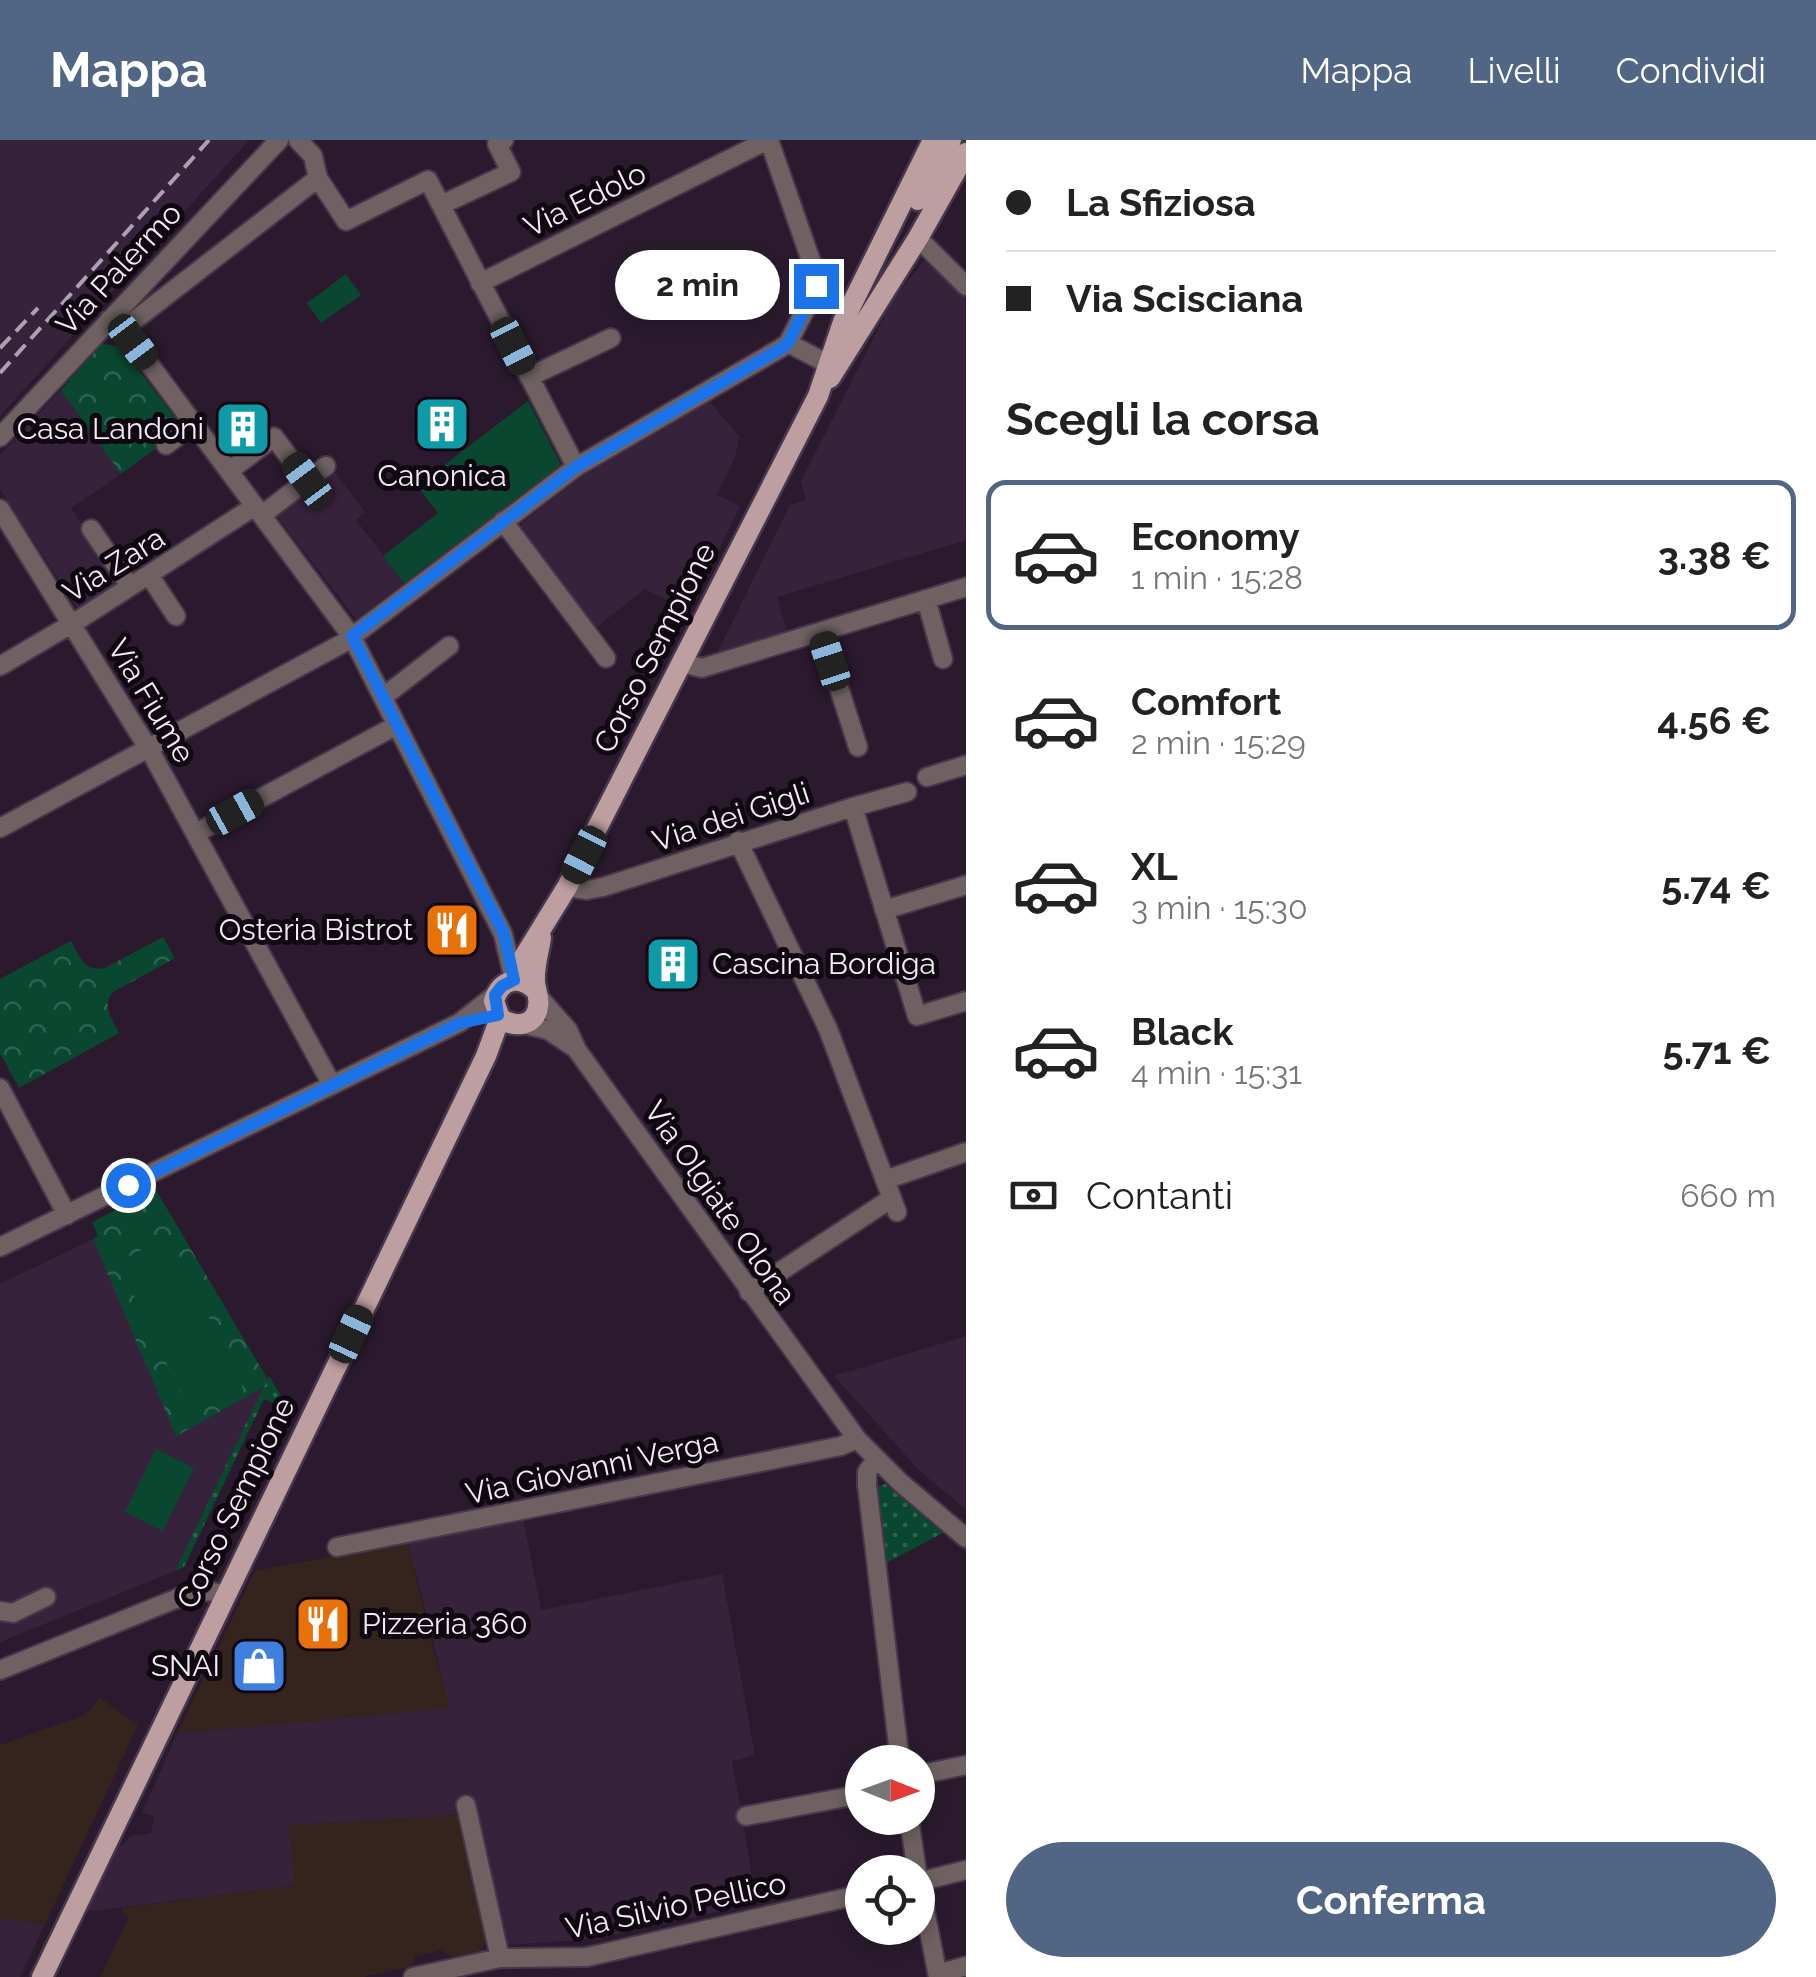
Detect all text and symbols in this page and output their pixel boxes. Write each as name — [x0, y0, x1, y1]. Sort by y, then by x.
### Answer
text: Mappa — [50, 42, 207, 98]
text: Mappa — [1301, 50, 1412, 91]
text: Livelli — [1467, 50, 1561, 91]
text: Condividi — [1616, 50, 1766, 91]
street label: Via Edolo — [518, 155, 651, 244]
text: La Sfiziosa — [1066, 180, 1256, 225]
street label: Via Palermo — [49, 195, 189, 342]
callout: 2 min — [616, 251, 781, 321]
route end — [794, 264, 839, 309]
text: 2 min — [656, 266, 739, 303]
text: Via Scisciana — [1066, 276, 1303, 321]
car — [103, 309, 163, 375]
car — [486, 312, 540, 380]
text: Scegli la corsa — [1006, 393, 1320, 446]
building icon: Canonica — [412, 394, 472, 454]
building icon: Casa Landoni — [213, 399, 273, 459]
place label: Casa Landoni — [17, 411, 204, 446]
car — [277, 447, 337, 513]
place label: Canonica — [377, 458, 507, 493]
icon: car — [1011, 510, 1101, 600]
text: Economy — [1131, 514, 1300, 559]
street label: Via Zara — [57, 520, 171, 609]
text: 3.38 € — [1658, 533, 1771, 578]
street label: Corso Sempione — [587, 537, 722, 758]
text: 1 min · 15:28 — [1131, 559, 1303, 596]
car — [806, 628, 854, 694]
street label: Via Fiume — [101, 633, 202, 769]
icon: car — [1011, 675, 1101, 765]
text: Comfort — [1131, 679, 1281, 724]
text: 4.56 € — [1657, 698, 1771, 743]
text: 2 min · 15:29 — [1131, 724, 1306, 761]
street label: Via dei Gigli — [648, 775, 814, 858]
car — [201, 784, 269, 840]
car — [557, 821, 611, 889]
icon: car — [1011, 840, 1101, 930]
text: XL — [1131, 844, 1178, 889]
text: 5.74 € — [1661, 863, 1771, 908]
text: 3 min · 15:30 — [1131, 889, 1307, 926]
restaurant icon: Osteria Bistrot — [422, 900, 482, 960]
place label: Osteria Bistrot — [219, 912, 413, 947]
building icon: Cascina Bordiga — [643, 934, 703, 994]
place label: Cascina Bordiga — [712, 946, 936, 981]
icon: car — [1011, 1005, 1101, 1095]
text: Black — [1131, 1009, 1233, 1054]
text: 5.71 € — [1663, 1028, 1771, 1073]
text: 4 min · 15:31 — [1131, 1054, 1302, 1091]
street label: Via Olgiate Olona — [637, 1094, 804, 1311]
route start — [106, 1163, 151, 1208]
icon: cash — [1006, 1168, 1061, 1223]
text: Contanti — [1086, 1173, 1233, 1218]
text: 660 m — [1680, 1177, 1776, 1214]
car — [325, 1300, 377, 1368]
street label: Corso Sempione — [169, 1392, 302, 1614]
street label: Via Giovanni Verga — [462, 1424, 721, 1511]
restaurant icon: Pizzeria 360 — [293, 1594, 353, 1654]
place label: Pizzeria 360 — [362, 1606, 528, 1641]
shop icon: SNAI — [229, 1636, 289, 1696]
place label: SNAI — [151, 1648, 220, 1683]
north arrow — [845, 1745, 935, 1835]
map controls — [845, 1745, 935, 1945]
button: Conferma — [1006, 1842, 1776, 1957]
button: locate — [845, 1855, 935, 1945]
street label: Via Silvio Pellico — [563, 1865, 789, 1946]

